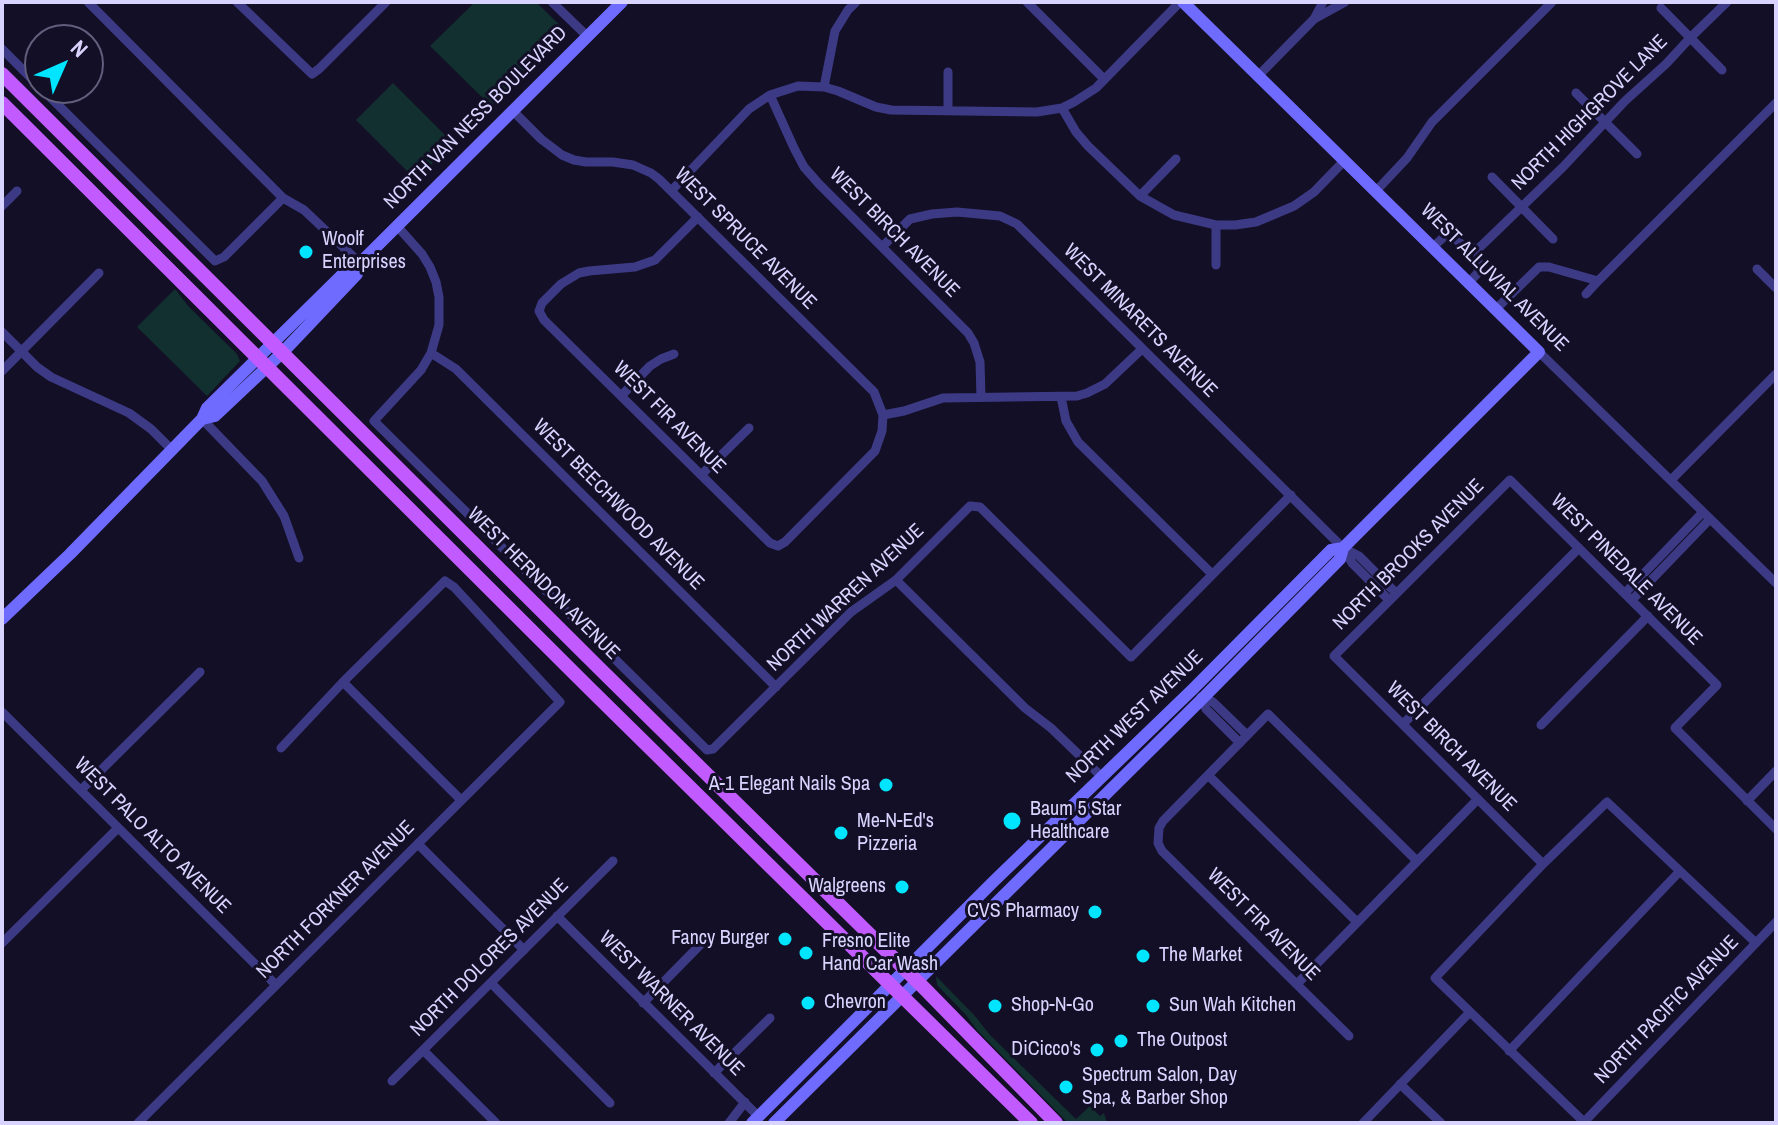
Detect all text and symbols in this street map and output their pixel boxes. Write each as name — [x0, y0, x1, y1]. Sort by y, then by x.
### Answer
street label: NORTH VAN NESS BOULEVARD — [380, 22, 572, 214]
north arrow — [24, 24, 104, 104]
street label: NORTH HIGHGROVE LANE — [1507, 30, 1673, 196]
text: N — [64, 33, 95, 64]
street label: WEST SPRUCE AVENUE — [669, 163, 821, 315]
street label: WEST BIRCH AVENUE — [824, 163, 964, 303]
street label: WEST ALLUVIAL AVENUE — [1415, 199, 1573, 357]
place label: Woolf Enterprises — [322, 228, 406, 275]
street label: WEST MINARETS AVENUE — [1058, 239, 1222, 403]
marker: Woolf Enterprises — [297, 243, 315, 261]
street label: WEST FIR AVENUE — [608, 357, 730, 479]
street label: WEST BEECHWOOD AVENUE — [527, 414, 709, 596]
street label: NORTH BROOKS AVENUE — [1329, 475, 1489, 635]
street label: WEST PINEDALE AVENUE — [1545, 489, 1707, 651]
street label: WEST HERNDON AVENUE — [462, 503, 624, 665]
street label: NORTH WARREN AVENUE — [763, 519, 929, 677]
street label: NORTH WEST AVENUE — [1062, 646, 1208, 788]
street label: WEST BIRCH AVENUE — [1381, 677, 1521, 817]
street label: WEST PALO ALTO AVENUE — [69, 753, 235, 919]
place label: A-1 Elegant Nails Spa — [709, 773, 870, 797]
marker: A-1 Elegant Nails Spa — [877, 776, 895, 794]
place label: Baum 5 Star Healthcare — [1030, 798, 1121, 845]
place label: Me-N-Ed's Pizzeria — [857, 810, 934, 857]
marker: Baum 5 Star Healthcare — [1001, 810, 1023, 832]
street label: NORTH FORKNER AVENUE — [252, 816, 420, 984]
marker: Me-N-Ed's Pizzeria — [832, 824, 850, 842]
street label: WEST FIR AVENUE — [1202, 864, 1324, 986]
street label: NORTH DOLORES AVENUE — [406, 874, 574, 1042]
place label: Walgreens — [808, 875, 886, 899]
marker: Walgreens — [893, 878, 911, 896]
place label: CVS Pharmacy — [967, 900, 1079, 924]
marker: CVS Pharmacy — [1086, 903, 1104, 921]
street label: WEST WARNER AVENUE — [594, 927, 748, 1081]
place label: Fancy Burger — [671, 927, 769, 951]
marker: Fancy Burger — [776, 930, 794, 948]
place label: Fresno Elite Hand Car Wash — [822, 930, 938, 977]
street label: NORTH PACIFIC AVENUE — [1590, 931, 1744, 1089]
marker: Fresno Elite Hand Car Wash — [797, 944, 815, 962]
place label: The Market — [1159, 944, 1242, 968]
marker: The Market — [1134, 947, 1152, 965]
place label: Chevron — [824, 991, 886, 1015]
marker: Chevron — [799, 994, 817, 1012]
place label: Shop-N-Go — [1011, 994, 1094, 1018]
place label: Sun Wah Kitchen — [1169, 994, 1296, 1018]
marker: Shop-N-Go — [986, 997, 1004, 1015]
marker: Sun Wah Kitchen — [1144, 997, 1162, 1015]
place label: The Outpost — [1137, 1029, 1227, 1053]
marker: The Outpost — [1112, 1032, 1130, 1050]
place label: DiCicco's — [1011, 1038, 1081, 1062]
marker: DiCicco's — [1088, 1041, 1106, 1059]
place label: Spectrum Salon, Day Spa, & Barber Shop — [1082, 1064, 1237, 1111]
marker: Spectrum Salon, Day Spa, & Barber Shop — [1057, 1078, 1075, 1096]

